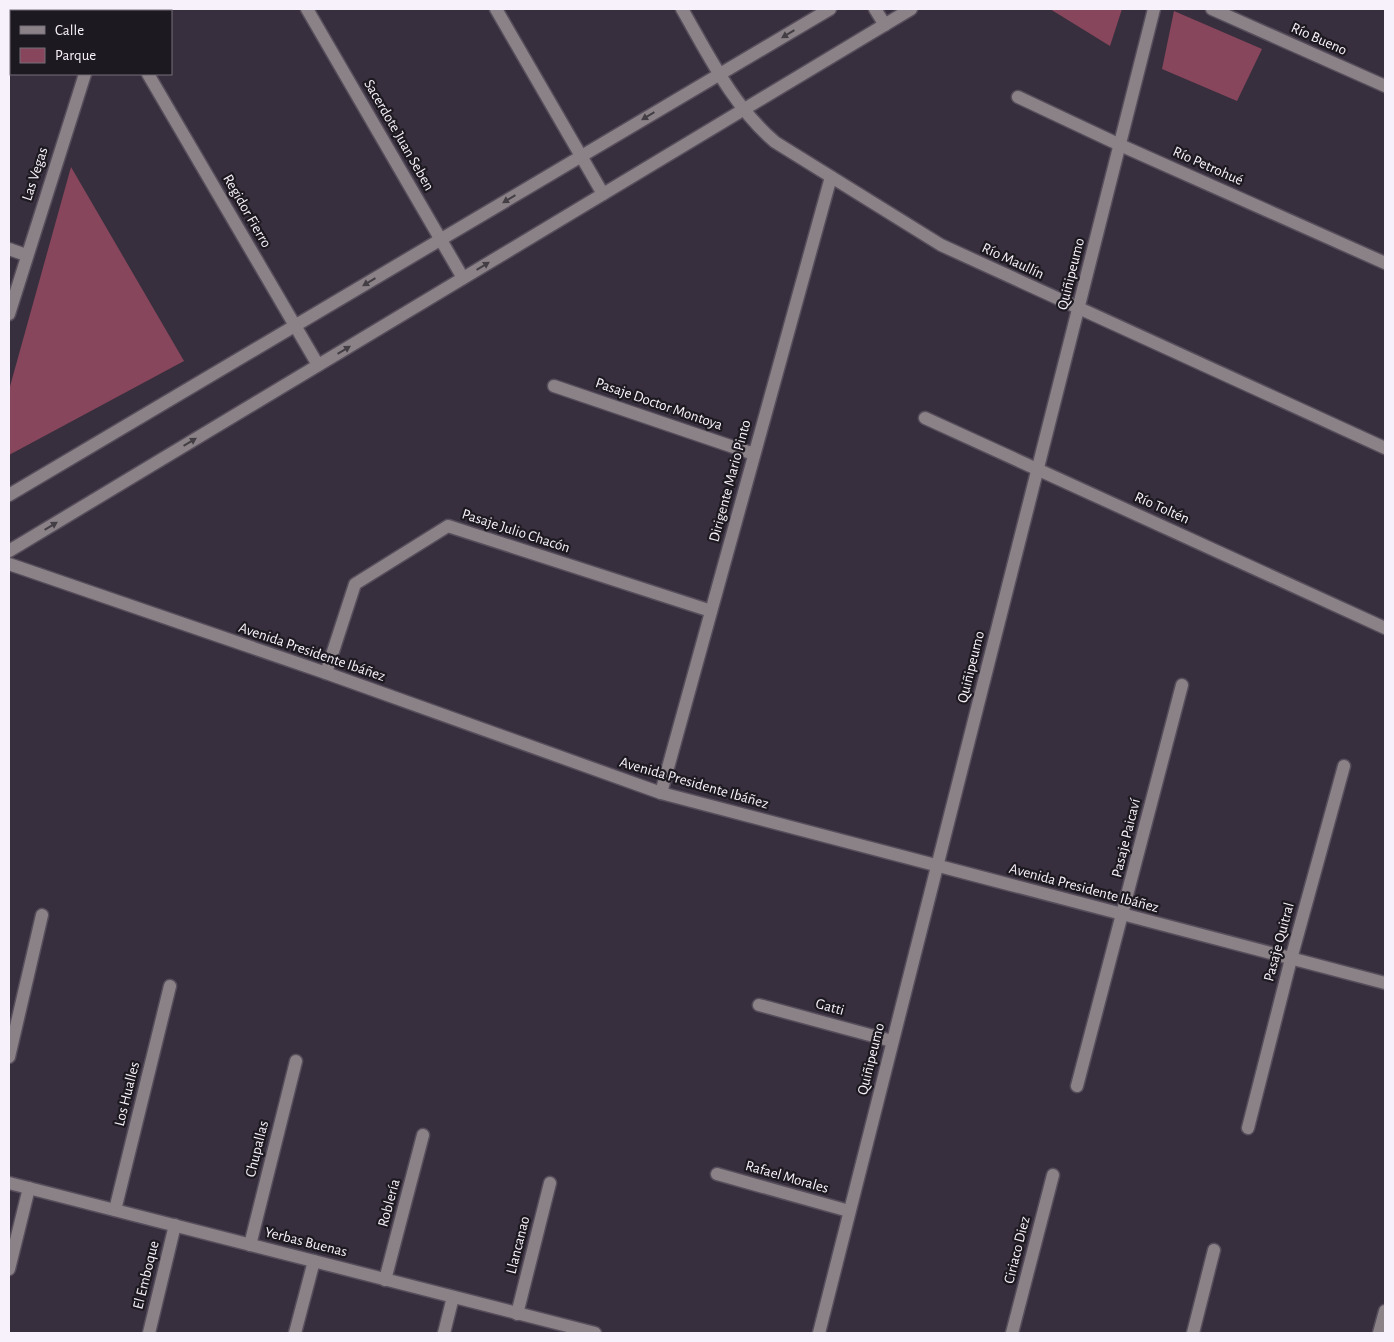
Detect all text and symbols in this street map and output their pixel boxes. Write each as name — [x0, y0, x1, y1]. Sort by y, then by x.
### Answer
legend — [10, 10, 172, 75]
street label: Río Bueno — [1289, 20, 1349, 58]
text: Calle — [55, 23, 84, 38]
one-way arrow — [782, 29, 795, 38]
text: Parque — [55, 48, 96, 63]
street label: Sacerdote Juan Seben — [361, 77, 437, 193]
one-way arrow — [642, 112, 655, 121]
street label: Río Petrohué — [1171, 144, 1245, 188]
street label: Las Vegas — [19, 145, 51, 203]
street label: Regidor Fierro — [220, 172, 274, 250]
one-way arrow — [502, 195, 515, 204]
street label: Quiñipeumo — [1055, 236, 1087, 312]
street label: Río Maullín — [980, 240, 1046, 282]
one-way arrow — [477, 261, 490, 270]
one-way arrow — [362, 277, 375, 286]
one-way arrow — [338, 345, 351, 354]
street label: Pasaje Doctor Montoya — [593, 375, 725, 433]
street label: Dirigente Mario Pinto — [706, 418, 754, 544]
one-way arrow — [183, 438, 196, 447]
street label: Río Toltén — [1132, 489, 1192, 527]
street label: Pasaje Julio Chacón — [460, 506, 572, 556]
one-way arrow — [44, 522, 57, 531]
street label: Avenida Presidente Ibáñez — [237, 620, 387, 684]
street label: Quiñipeumo — [955, 629, 987, 705]
street label: Avenida Presidente Ibáñez — [618, 755, 770, 811]
street label: Pasaje Paicaví — [1109, 797, 1143, 879]
street label: Avenida Presidente Ibáñez — [1008, 861, 1160, 915]
street label: Pasaje Quitral — [1261, 901, 1297, 983]
street label: Gatti — [814, 996, 846, 1018]
street label: Quiñipeumo — [855, 1021, 887, 1097]
street label: Los Hualles — [112, 1060, 142, 1128]
street label: Chupallas — [243, 1119, 271, 1179]
street label: Rafael Morales — [744, 1158, 830, 1196]
street label: Roblería — [375, 1177, 403, 1229]
street label: Llancanao — [504, 1215, 532, 1275]
street label: Ciriaco Diez — [1001, 1215, 1033, 1285]
street label: Yerbas Buenas — [263, 1225, 349, 1259]
street label: El Emboque — [130, 1239, 162, 1311]

